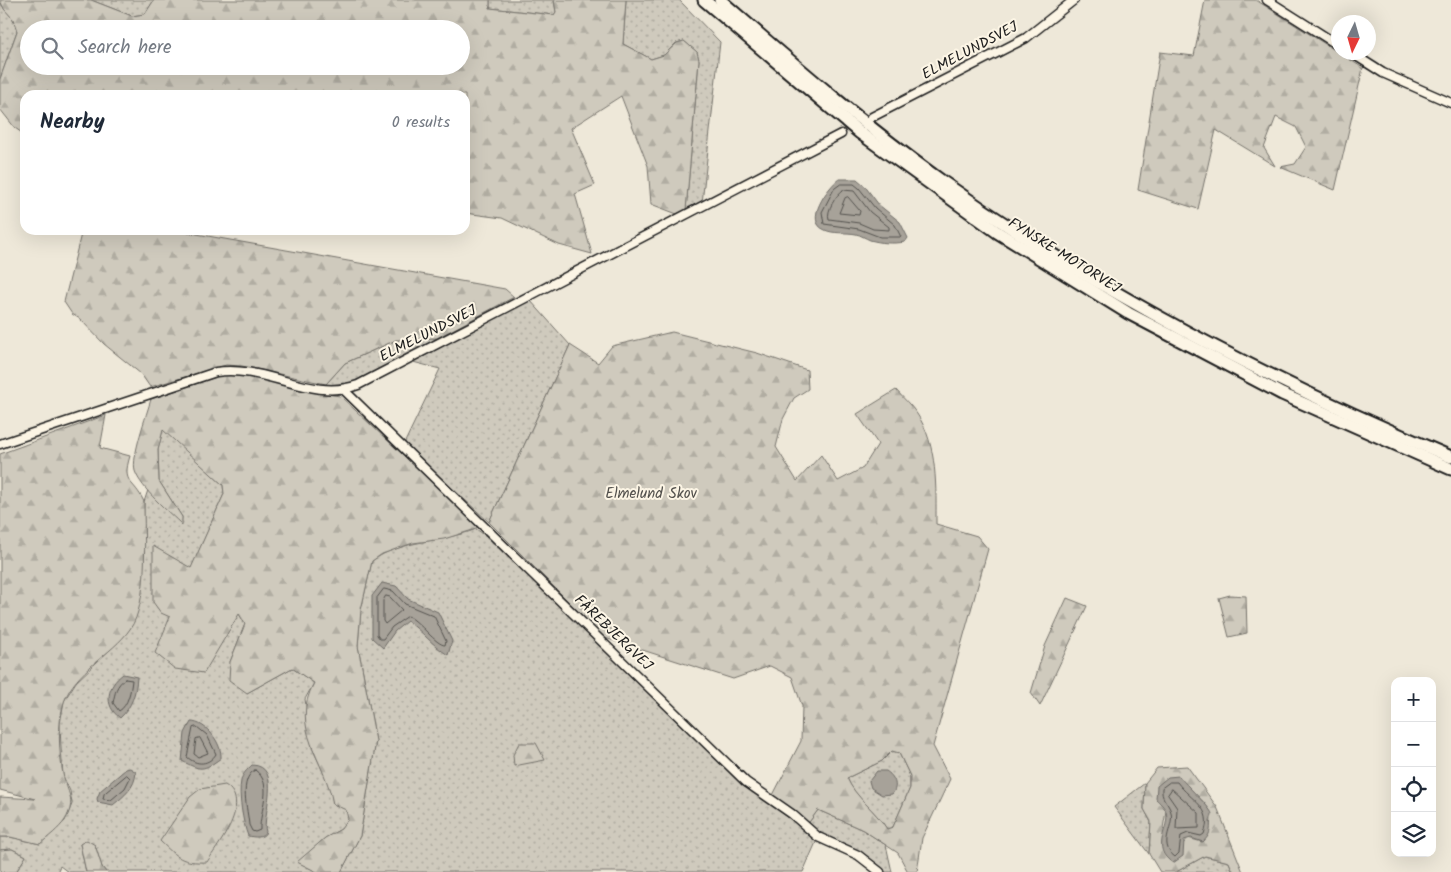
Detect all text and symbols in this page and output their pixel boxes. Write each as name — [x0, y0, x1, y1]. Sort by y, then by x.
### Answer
street label: ELMELUNDSVEJ — [917, 15, 1023, 87]
north arrow — [1331, 15, 1376, 60]
search box — [20, 20, 470, 75]
text: Search here — [78, 33, 172, 63]
icon: search — [38, 34, 66, 62]
text: Nearby — [40, 106, 105, 139]
text: 0 results — [392, 110, 450, 135]
street label: FYNSKE MOTORVEJ — [1003, 212, 1126, 301]
street label: ELMELUNDSVEJ — [375, 299, 482, 369]
park label: Elmelund Skov — [605, 482, 697, 506]
street label: FÅREBJERGVEJ — [568, 589, 659, 678]
map controls — [1391, 677, 1436, 857]
button: + — [1391, 677, 1436, 722]
button: − — [1391, 722, 1436, 767]
button: locate — [1391, 767, 1436, 812]
button: layers — [1391, 812, 1436, 857]

